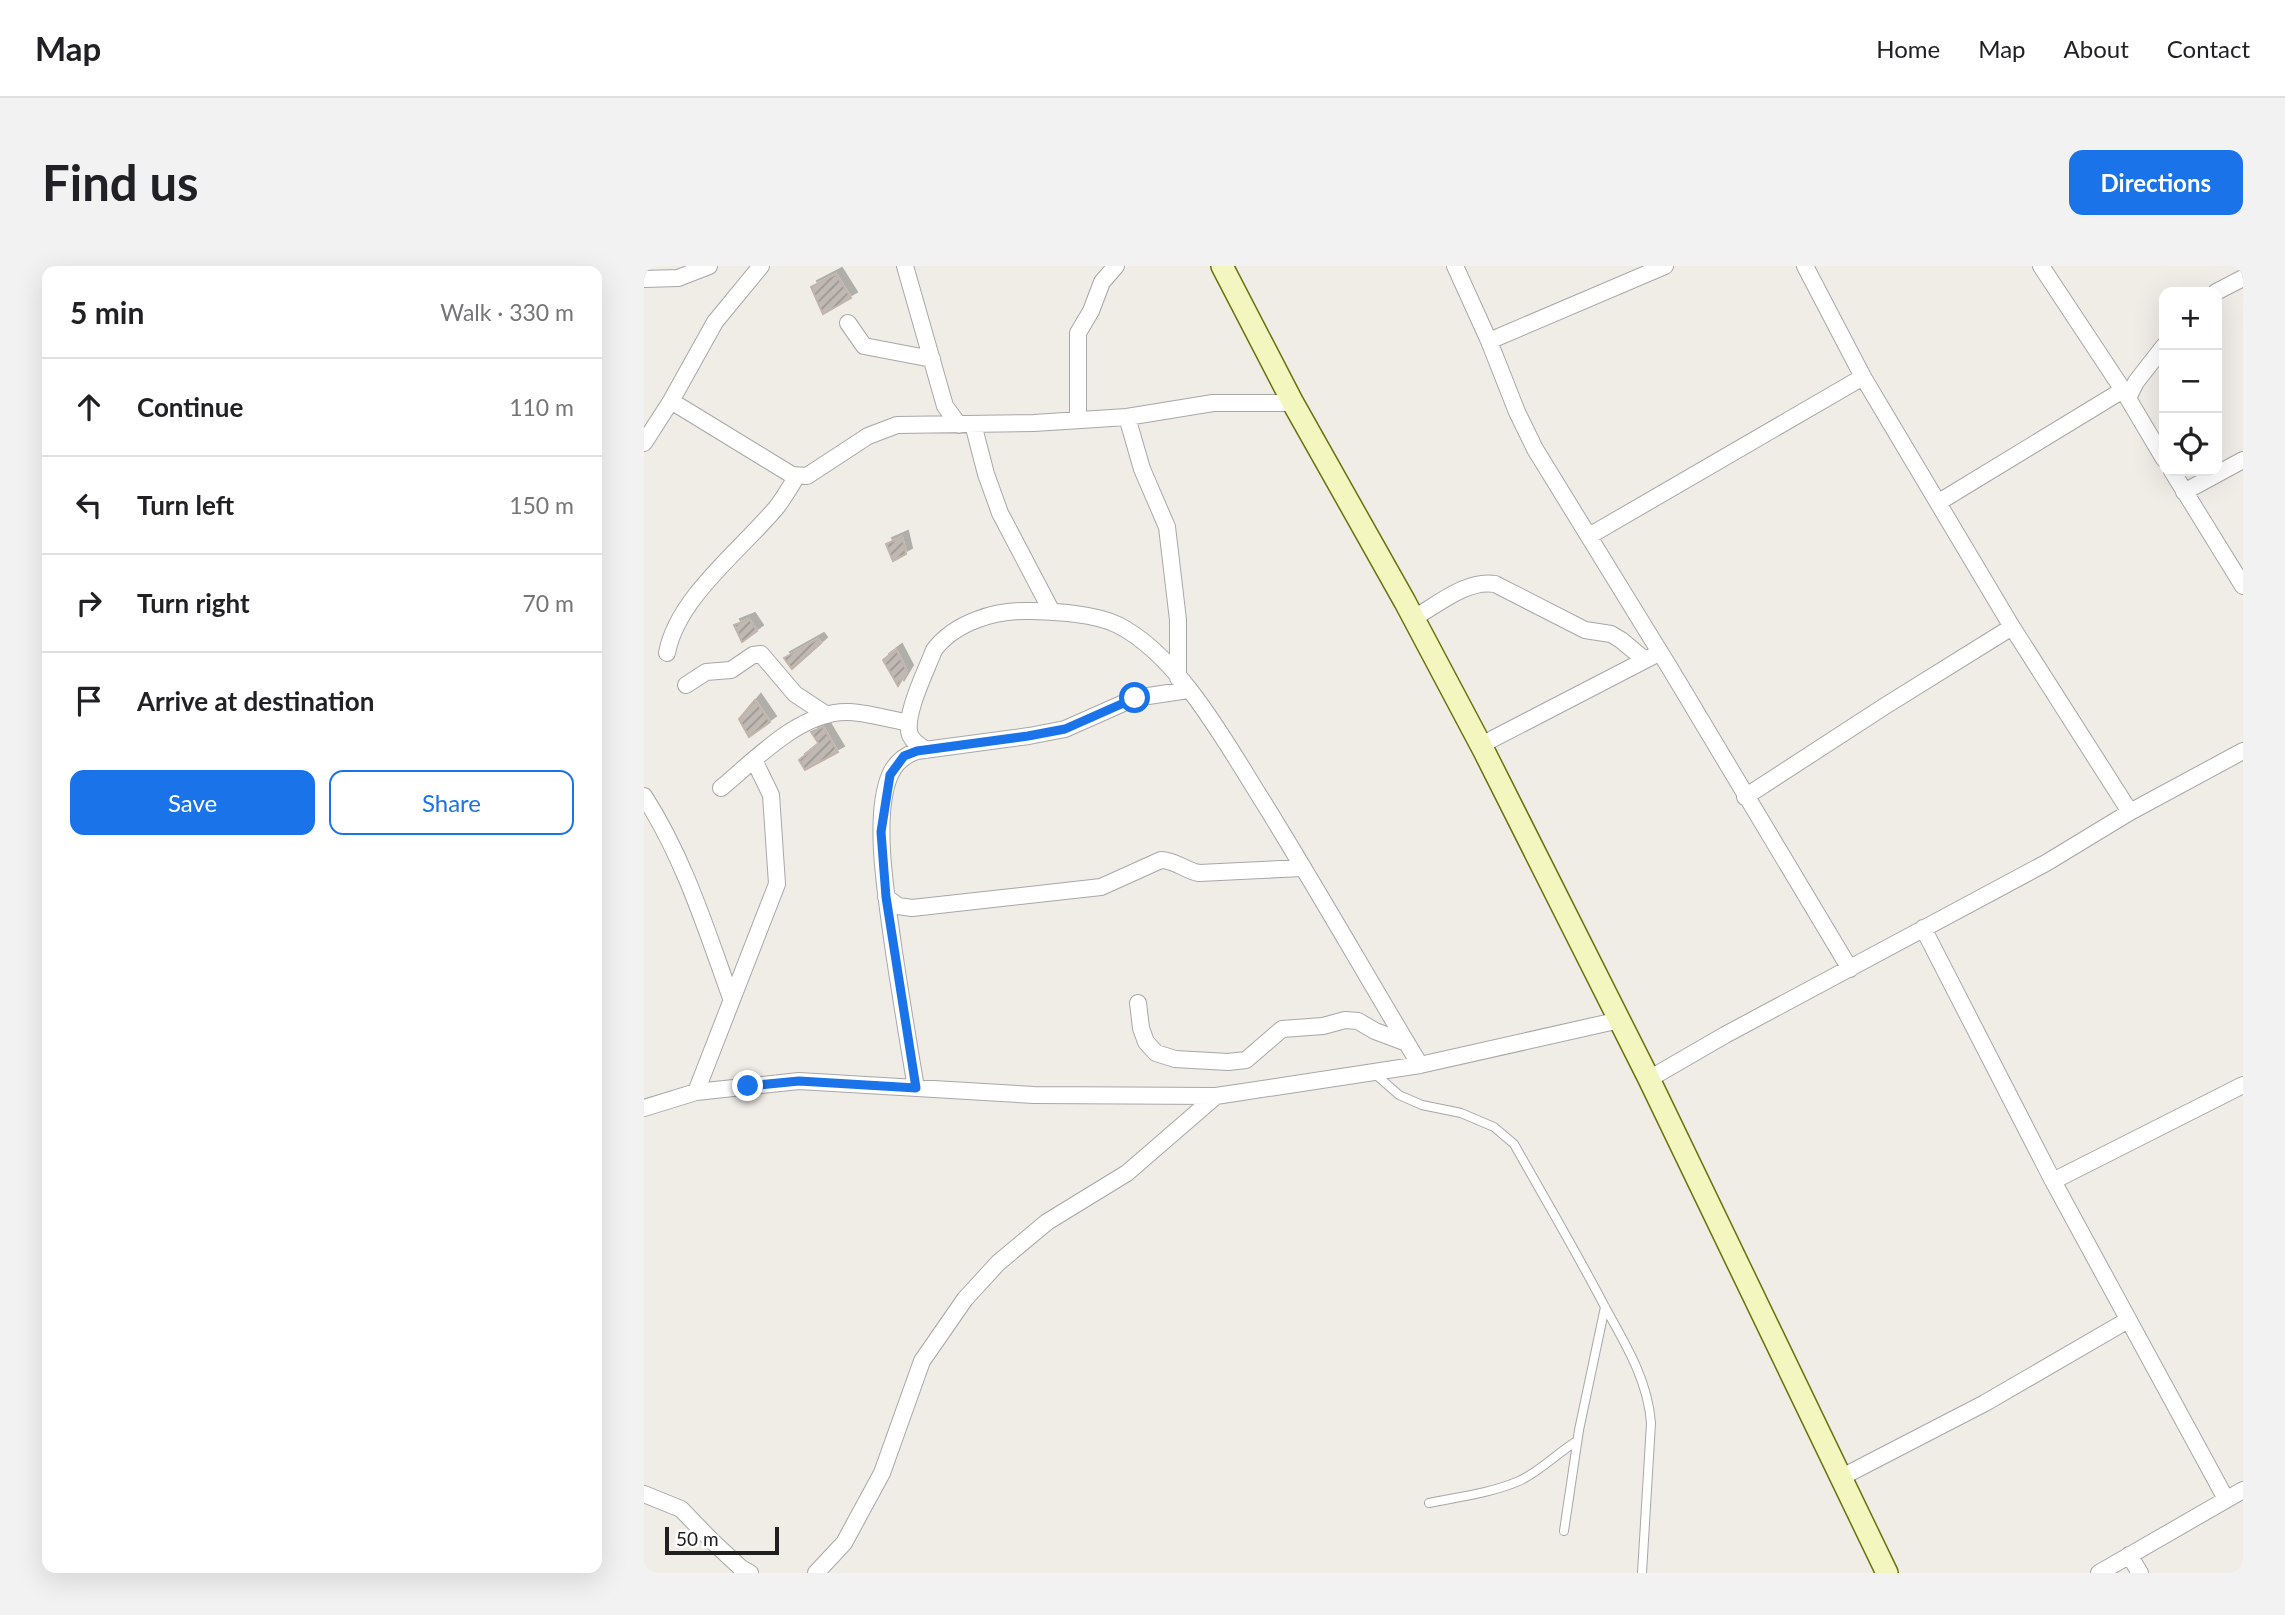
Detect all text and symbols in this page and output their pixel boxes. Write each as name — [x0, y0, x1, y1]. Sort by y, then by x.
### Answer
text: Map — [35, 28, 101, 68]
text: Home — [1876, 34, 1940, 63]
text: Map — [1978, 34, 2026, 63]
text: About — [2064, 34, 2129, 63]
text: Contact — [2167, 34, 2250, 63]
button: Directions — [2069, 150, 2243, 215]
text: Find us — [42, 153, 199, 211]
map controls — [2159, 287, 2222, 476]
button: + — [2159, 287, 2222, 350]
text: 5 min — [70, 294, 144, 330]
text: Walk · 330 m — [440, 298, 574, 326]
button: − — [2159, 350, 2222, 413]
icon: ahead — [70, 388, 108, 426]
text: Continue — [137, 391, 243, 423]
text: 110 m — [509, 393, 574, 421]
button: locate — [2159, 413, 2222, 476]
icon: left — [70, 486, 108, 524]
text: Turn left — [137, 489, 234, 521]
text: 150 m — [509, 491, 574, 519]
icon: right — [70, 584, 108, 622]
text: Turn right — [137, 587, 250, 619]
text: 70 m — [523, 589, 574, 617]
icon: arrive — [70, 682, 108, 720]
route start — [1119, 682, 1150, 713]
text: Arrive at destination — [137, 685, 374, 717]
button: Save — [70, 770, 315, 835]
button: Share — [329, 770, 574, 835]
route end — [732, 1070, 763, 1101]
scale bar — [665, 1524, 779, 1556]
text: 50 m — [676, 1527, 719, 1550]

